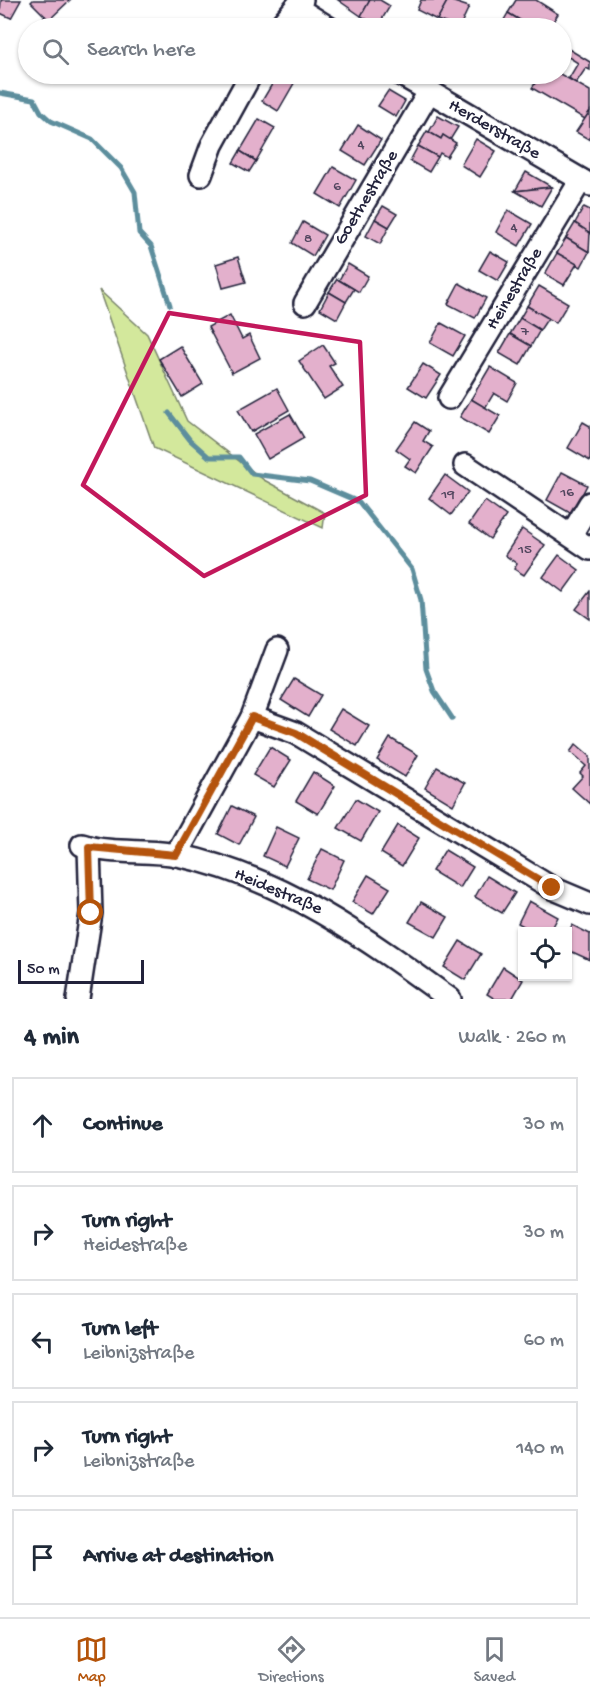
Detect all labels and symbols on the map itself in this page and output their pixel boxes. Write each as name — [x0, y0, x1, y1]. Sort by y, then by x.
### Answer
street label: Herderstraße — [444, 95, 544, 165]
house number: 4 — [357, 136, 365, 154]
street label: Goethestraße — [330, 146, 404, 249]
house number: 6 — [333, 178, 341, 196]
house number: 4 — [510, 219, 518, 237]
house number: 8 — [304, 230, 312, 248]
street label: Heinestraße — [482, 244, 548, 334]
house number: 7 — [520, 323, 530, 341]
house number: 16 — [559, 484, 574, 502]
house number: 19 — [440, 486, 455, 504]
house number: 15 — [517, 541, 532, 559]
street label: Heidestraße — [231, 864, 326, 920]
route end — [538, 874, 564, 900]
route start — [77, 899, 103, 925]
scale bar — [18, 957, 144, 984]

